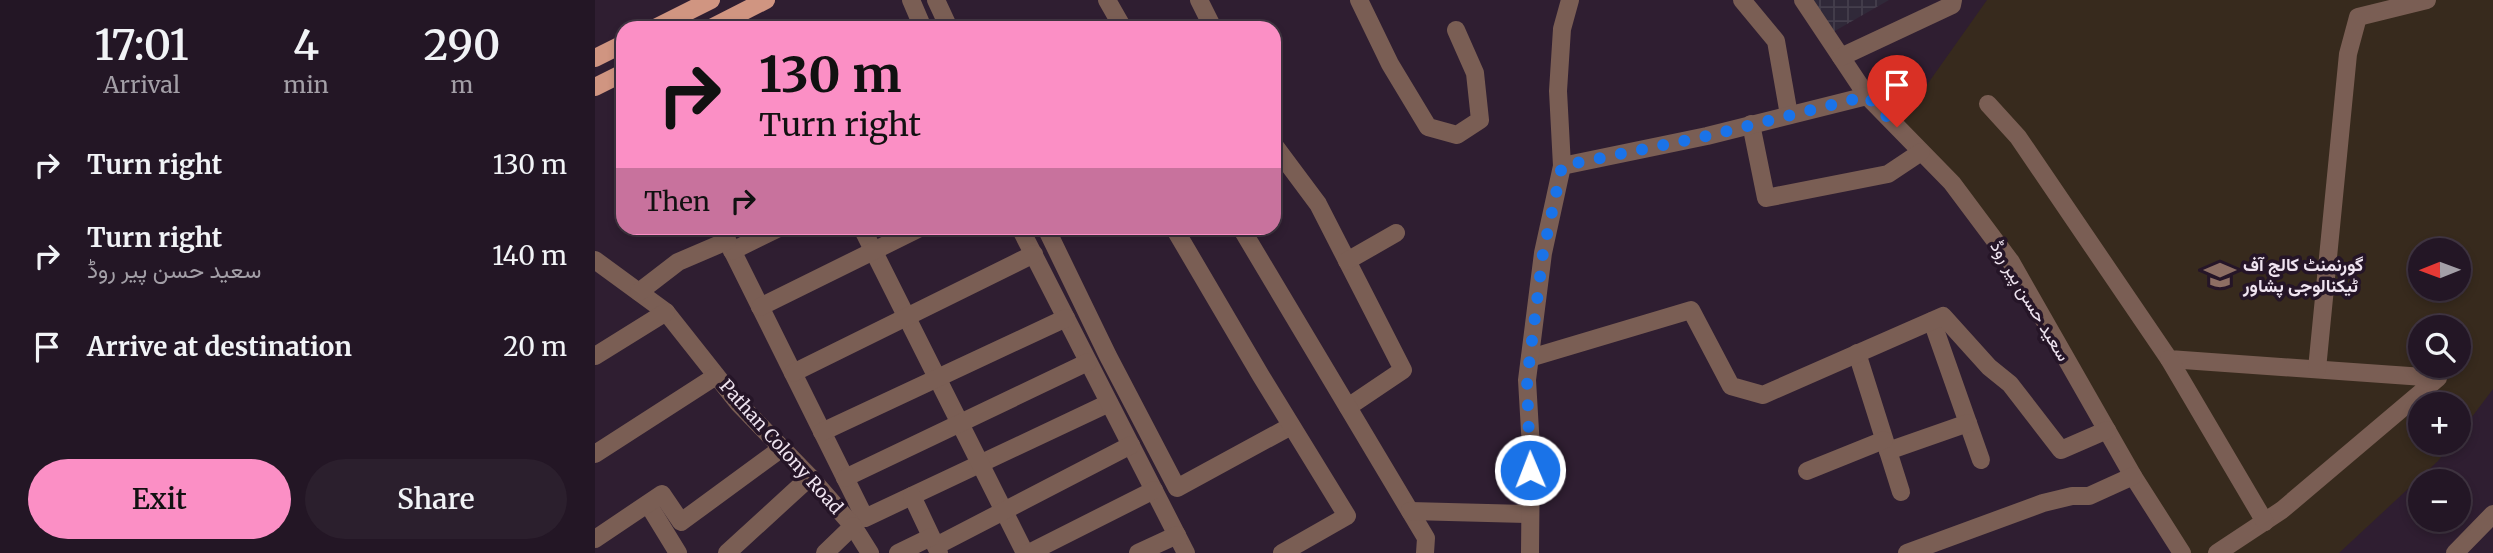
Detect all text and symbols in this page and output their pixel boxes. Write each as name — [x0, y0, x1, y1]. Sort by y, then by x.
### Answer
text: 17:01 — [95, 19, 189, 71]
text: 4 — [293, 19, 319, 71]
text: 290 — [423, 19, 500, 71]
text: 130 m — [759, 44, 902, 105]
icon: right — [644, 49, 735, 140]
pin — [1867, 55, 1927, 127]
icon: arrive — [1878, 66, 1916, 104]
text: Arrival — [103, 70, 180, 99]
text: min — [283, 70, 329, 99]
text: m — [450, 70, 473, 99]
text: Turn right — [759, 105, 921, 145]
icon: right — [28, 146, 66, 184]
text: Turn right — [87, 148, 222, 181]
text: 130 m — [493, 148, 567, 181]
icon: right — [724, 182, 762, 220]
text: Then — [644, 185, 710, 218]
text: Turn right — [87, 221, 222, 254]
street label: سعید حسن پیر روڈ — [1985, 236, 2075, 366]
icon: right — [28, 237, 66, 275]
north arrow — [2408, 238, 2471, 301]
map controls — [2408, 238, 2471, 532]
text: 140 m — [492, 239, 567, 272]
place label: گورنمنٹ کالج آف ٹیکنالوجی پشاور — [2242, 253, 2363, 298]
text: سعید حسن پیر روڈ — [87, 255, 261, 284]
school or university icon: گورنمنٹ کالج آف ٹیکنالوجی پشاور — [2203, 258, 2237, 292]
button: search — [2408, 315, 2471, 378]
icon: arrive — [28, 328, 66, 366]
text: Arrive at destination — [87, 330, 352, 363]
text: 20 m — [503, 330, 567, 363]
street label: Pathan Colony Road — [715, 375, 848, 519]
button: + — [2408, 392, 2471, 455]
position arrow — [1493, 433, 1567, 507]
button: Exit — [28, 459, 291, 539]
button: Share — [305, 459, 567, 539]
button: − — [2408, 469, 2471, 532]

